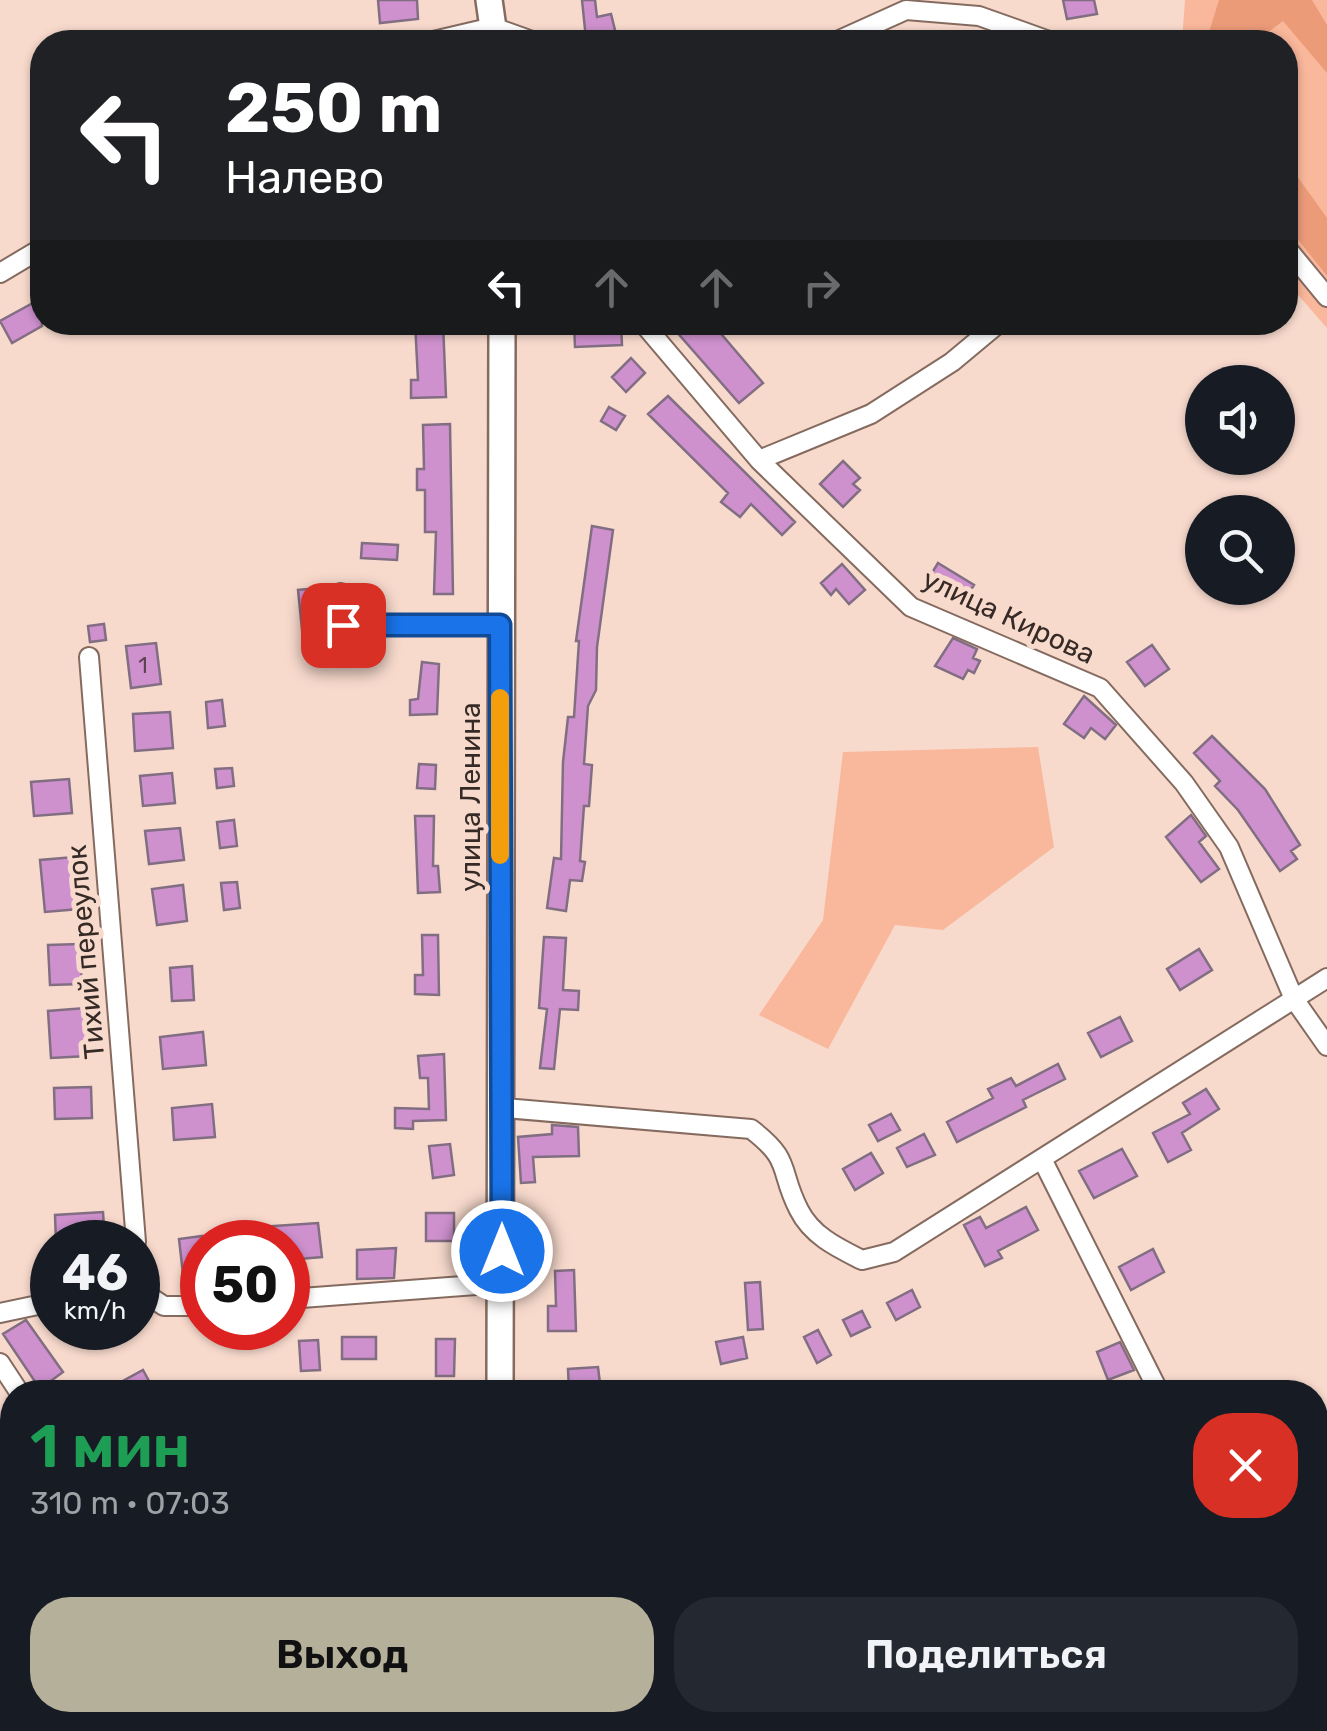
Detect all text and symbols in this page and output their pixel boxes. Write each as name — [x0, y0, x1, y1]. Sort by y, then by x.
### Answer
text: 250 m — [225, 67, 442, 150]
icon: left — [60, 70, 190, 200]
text: Налево — [225, 151, 384, 204]
icon: left — [479, 260, 534, 315]
icon: ahead — [584, 260, 639, 315]
icon: ahead — [689, 260, 744, 315]
icon: right — [794, 260, 849, 315]
map controls — [1185, 365, 1295, 605]
button: sound — [1185, 365, 1295, 475]
button: search — [1185, 495, 1295, 605]
street label: улица Кирова — [917, 562, 1100, 671]
pin — [301, 583, 386, 668]
icon: arrive — [316, 598, 371, 653]
house number: 1 — [138, 652, 148, 679]
street label: улица Ленина — [454, 702, 487, 892]
street label: Тихий переулок — [60, 843, 111, 1061]
position arrow — [450, 1199, 554, 1303]
speed limit sign: 50 — [180, 1220, 310, 1350]
text: 46 — [62, 1243, 128, 1303]
text: km/h — [64, 1296, 126, 1325]
text: 1 мин — [30, 1411, 190, 1482]
button: close — [1193, 1413, 1298, 1518]
text: 310 m · 07:03 — [30, 1484, 230, 1522]
button: Выход — [30, 1597, 654, 1712]
button: Поделиться — [674, 1597, 1298, 1712]

